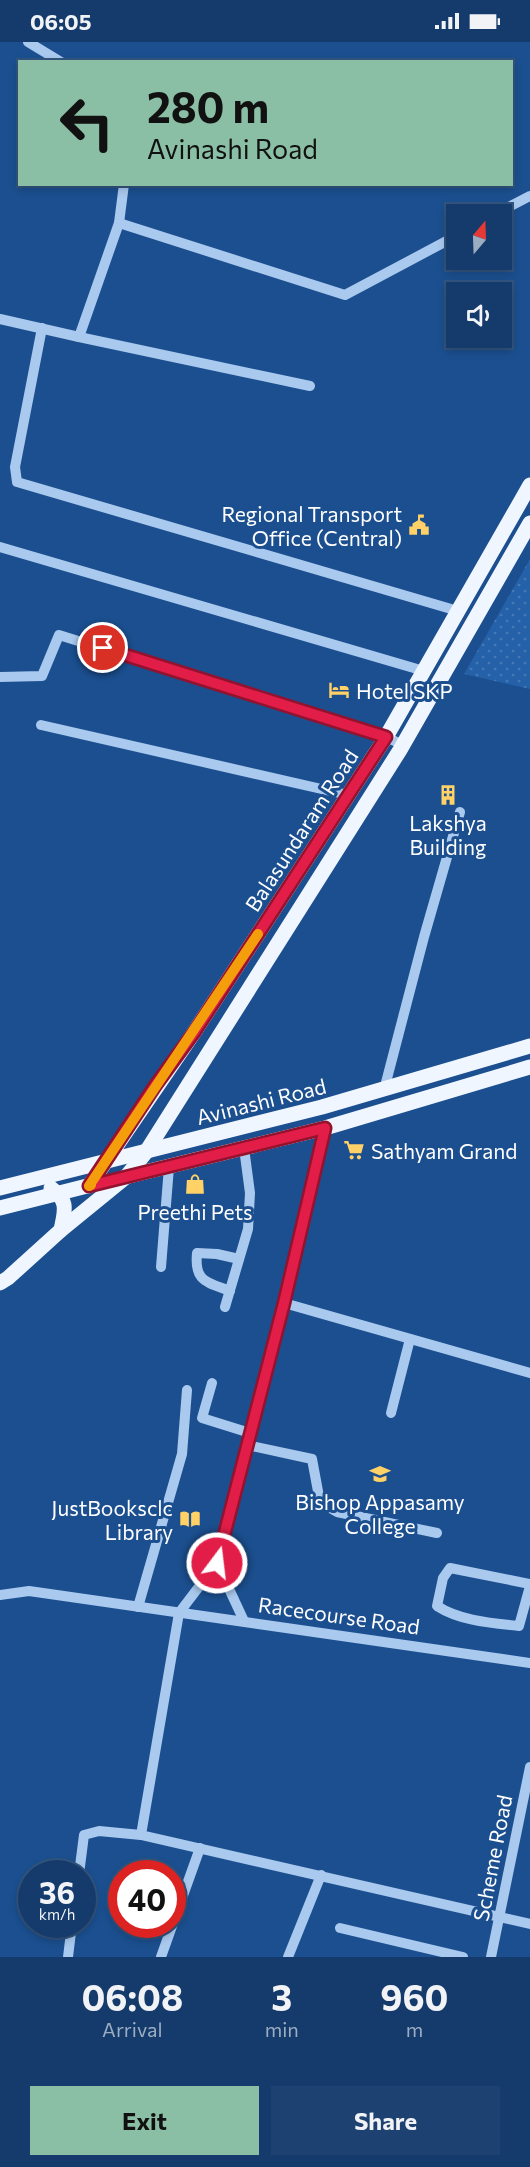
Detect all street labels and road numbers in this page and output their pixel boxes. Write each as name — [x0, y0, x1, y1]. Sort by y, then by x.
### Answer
street label: Balasundaram Road — [239, 744, 363, 916]
street label: Avinashi Road — [193, 1073, 329, 1129]
street label: Racecourse Road — [257, 1591, 421, 1639]
street label: Scheme Road — [467, 1793, 517, 1923]

